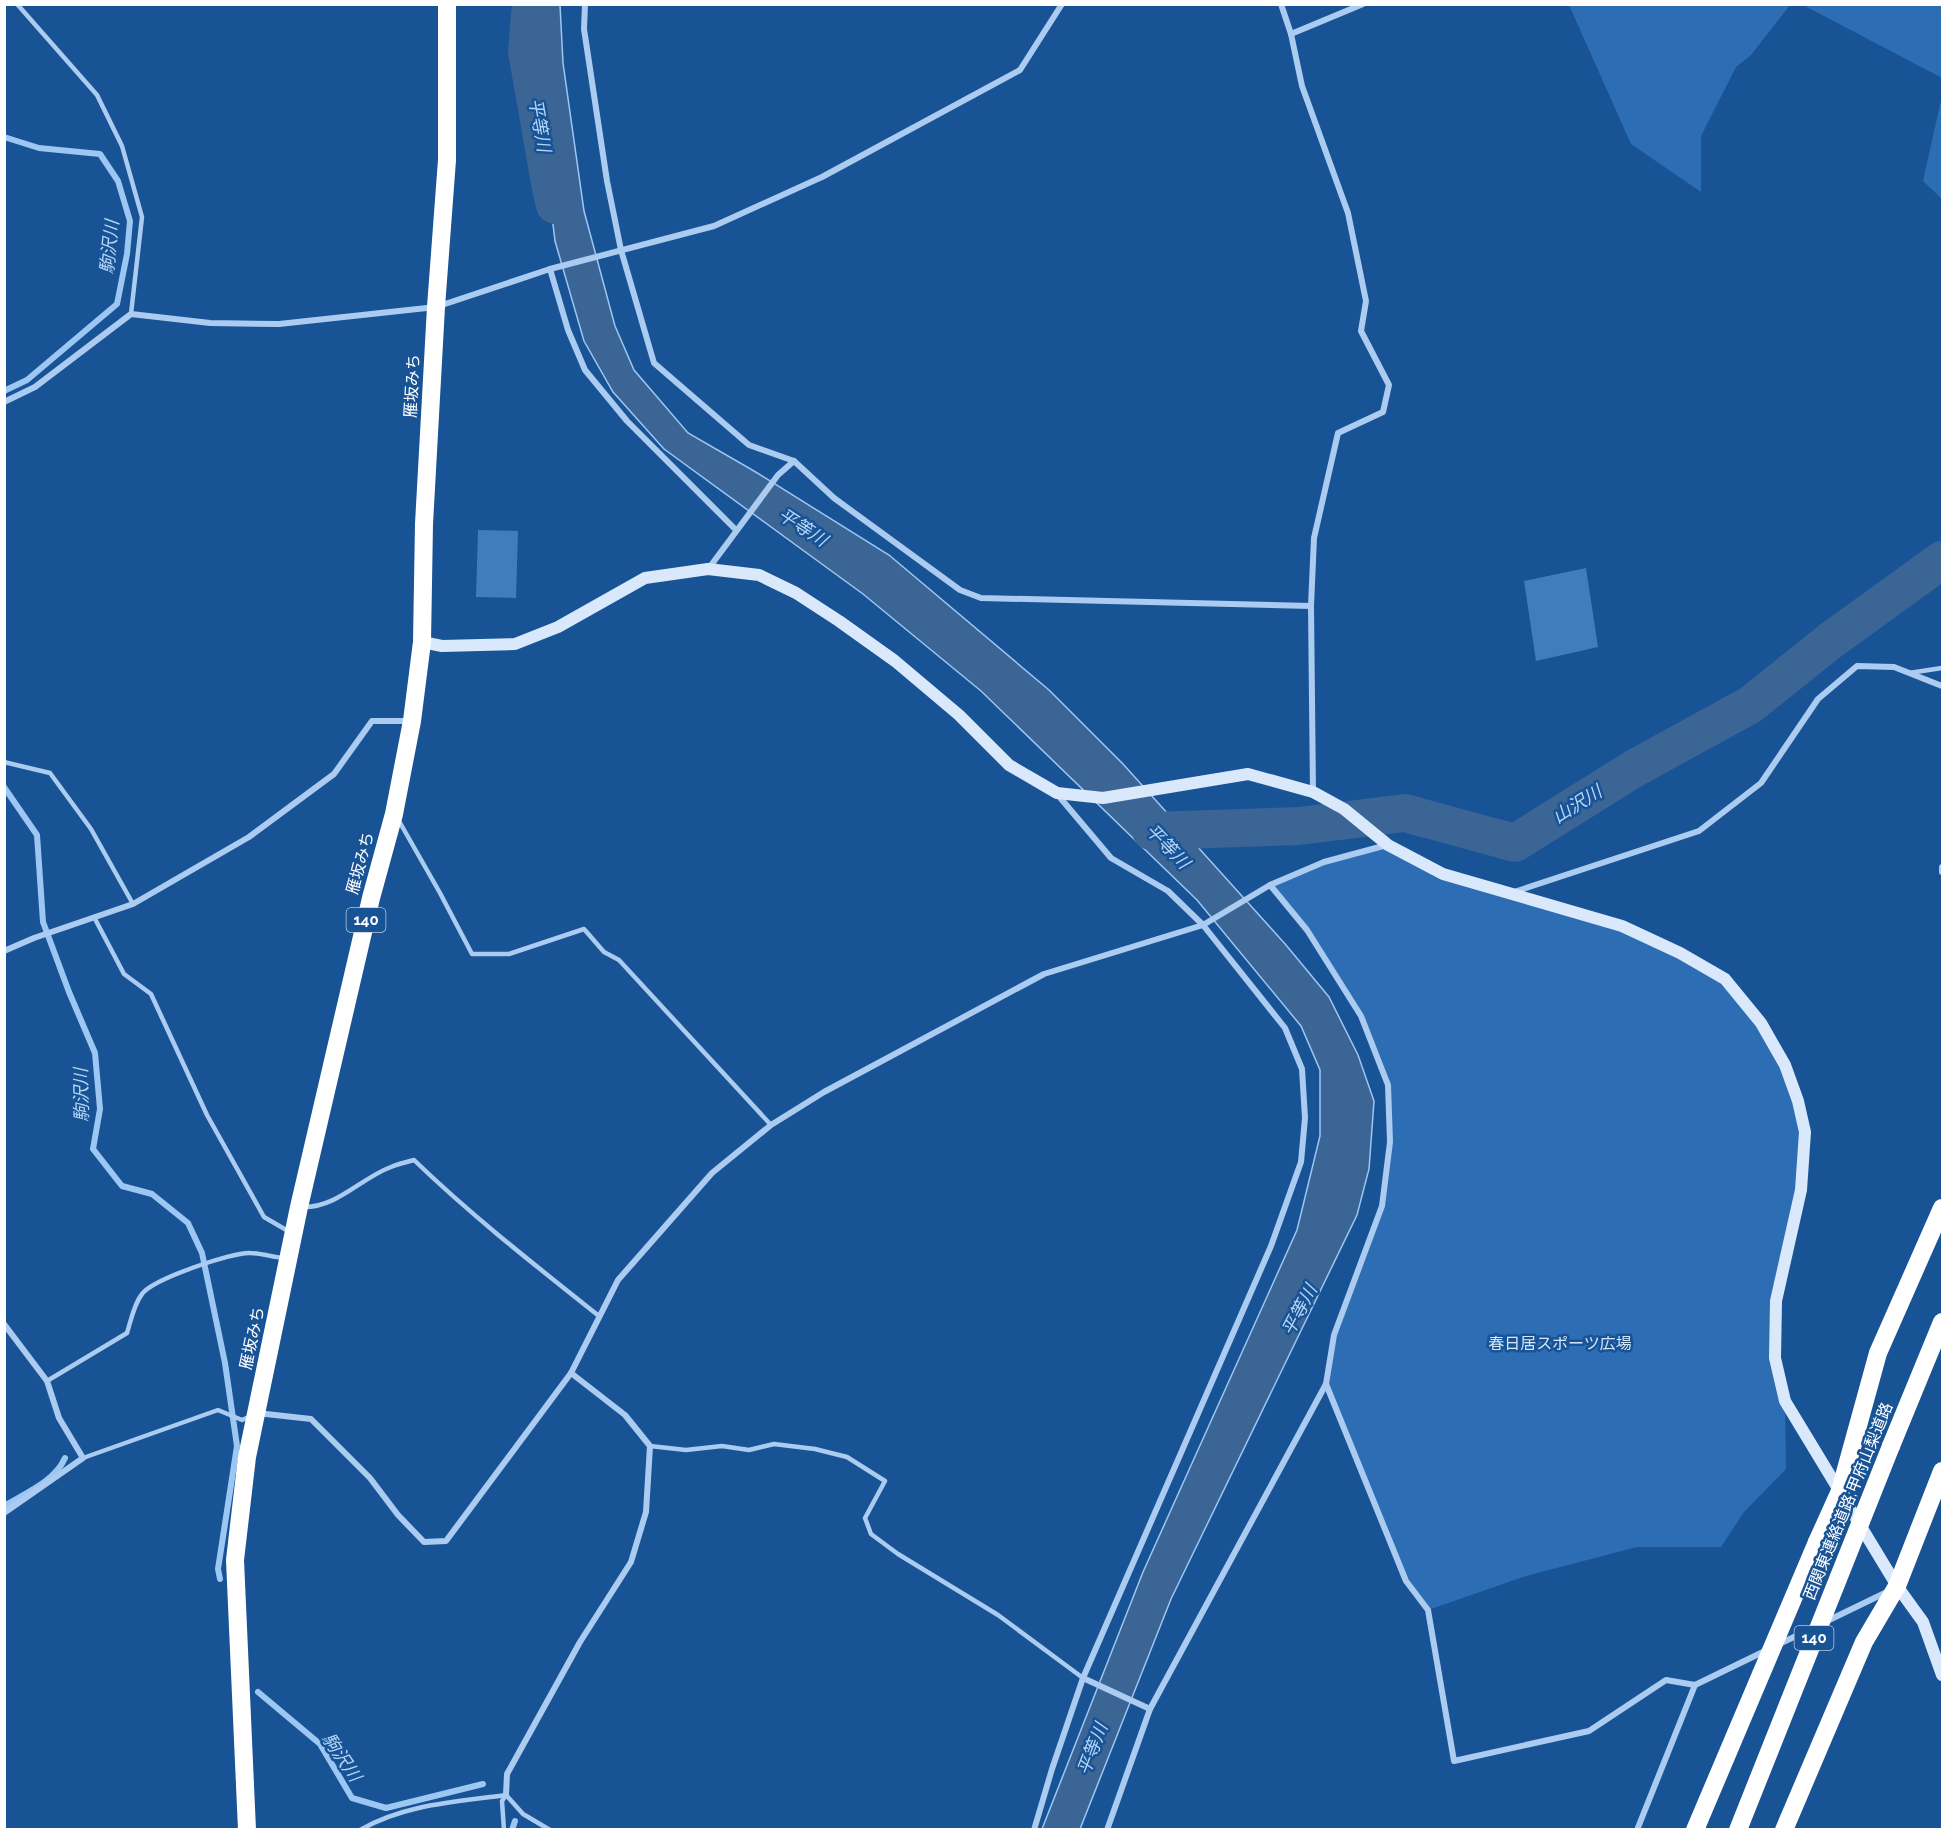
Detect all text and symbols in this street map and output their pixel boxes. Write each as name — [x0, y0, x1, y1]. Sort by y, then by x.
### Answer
water label: 平等川 — [525, 97, 555, 155]
water label: 駒沢川 — [96, 217, 122, 275]
street label: 雁坂みち — [401, 354, 423, 418]
water label: 平等川 — [775, 503, 833, 552]
water label: 山沢川 — [1549, 780, 1607, 827]
water label: 平等川 — [1142, 819, 1196, 874]
street label: 雁坂みち — [343, 830, 377, 896]
road number: 140 — [346, 908, 386, 932]
water label: 駒沢川 — [70, 1066, 92, 1122]
water label: 平等川 — [1277, 1279, 1322, 1339]
street label: 雁坂みち — [236, 1305, 268, 1371]
park label: 春日居スポーツ広場 — [1488, 1334, 1632, 1353]
street label: 西関東連絡道路;甲府山梨道路 — [1800, 1399, 1896, 1603]
road number: 140 — [1794, 1626, 1834, 1650]
water label: 平等川 — [1073, 1718, 1112, 1778]
water label: 駒沢川 — [318, 1729, 367, 1787]

